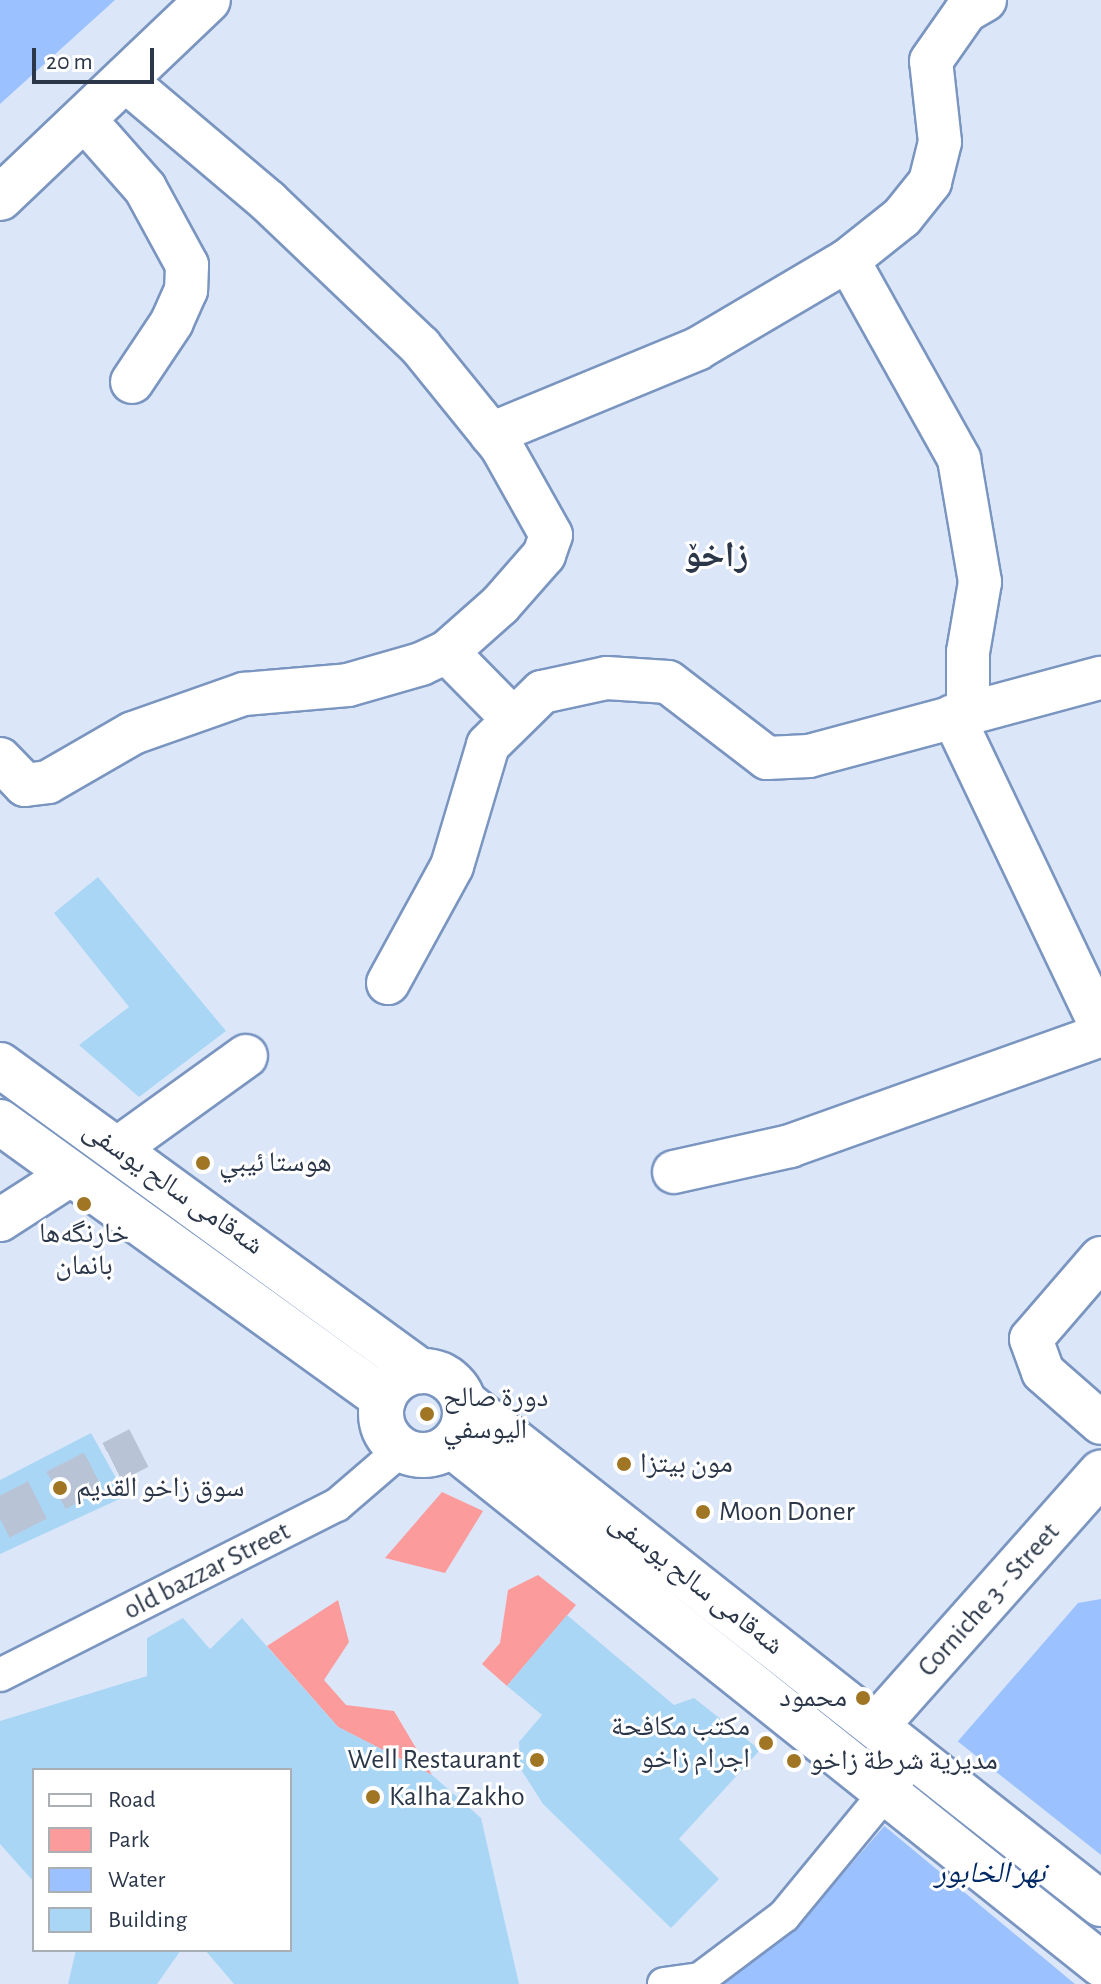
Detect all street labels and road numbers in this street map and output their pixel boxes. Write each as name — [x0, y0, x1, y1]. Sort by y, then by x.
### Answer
street label: شەقامی سالح یوسفی — [76, 1113, 270, 1263]
street label: شەقامی سالح یوسفی — [602, 1505, 790, 1663]
street label: old bazzar Street — [118, 1515, 296, 1627]
street label: Corniche 3 - Street — [911, 1516, 1067, 1684]

